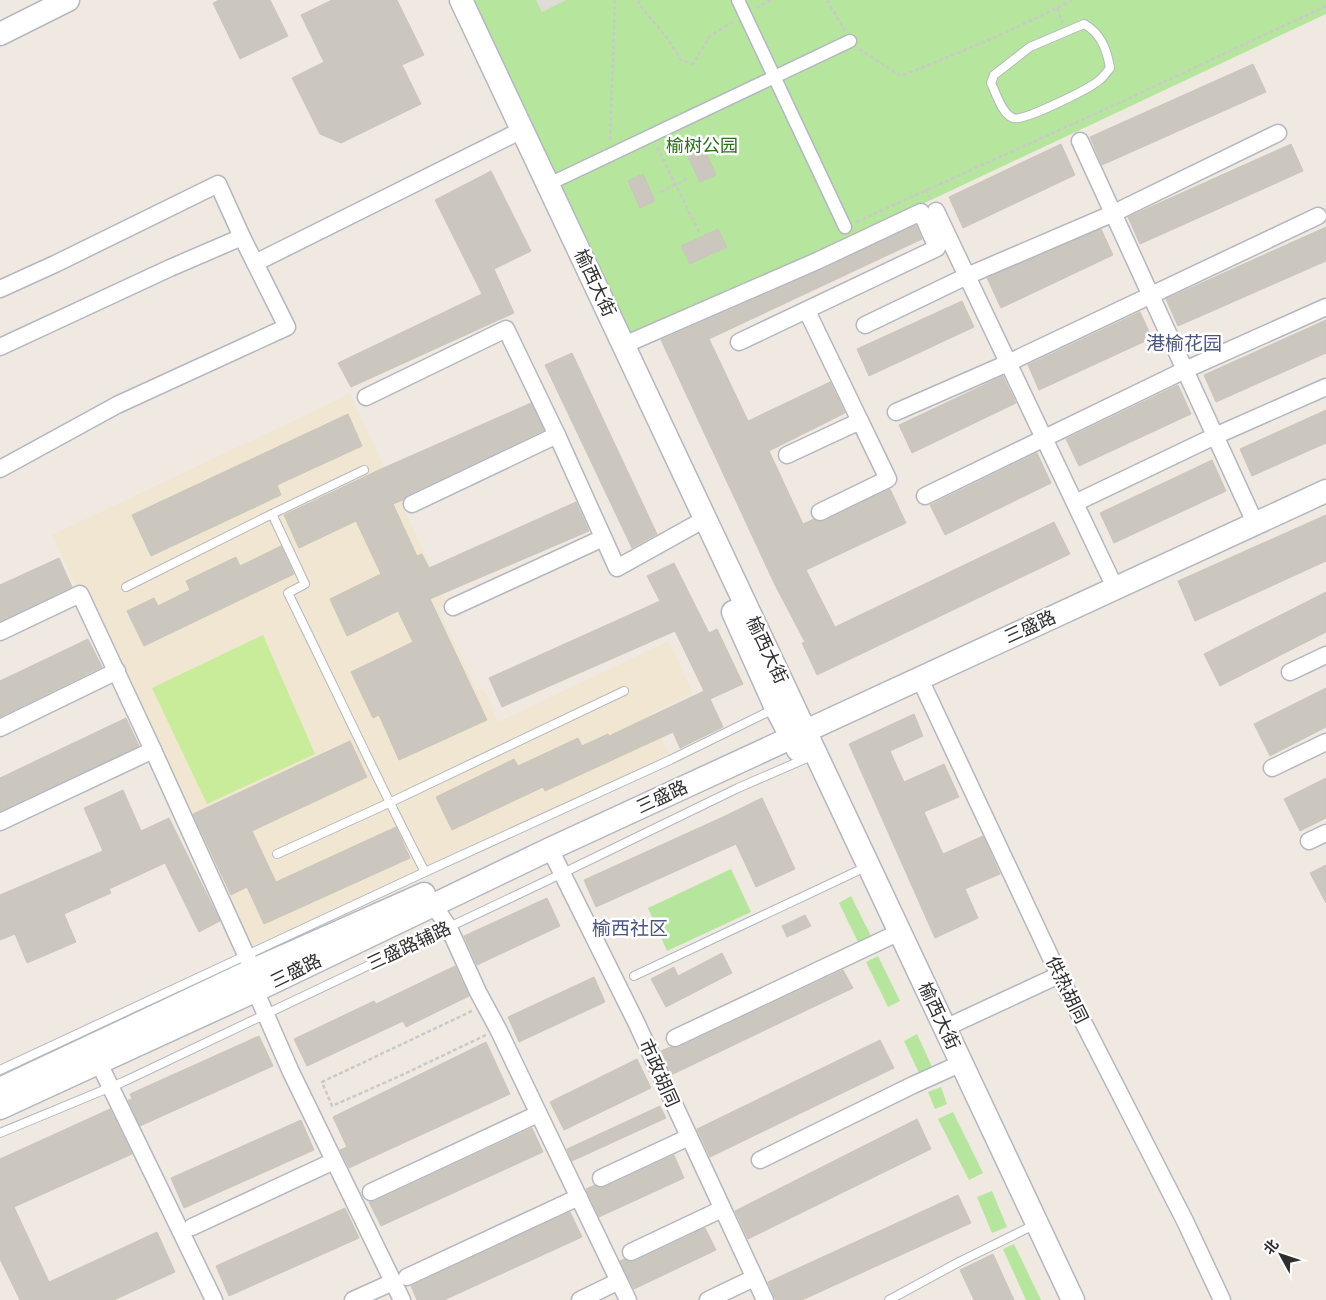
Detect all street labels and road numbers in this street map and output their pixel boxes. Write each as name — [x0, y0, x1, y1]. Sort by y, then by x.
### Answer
street label: 榆西大街 — [571, 246, 620, 320]
street label: 三盛路 — [1001, 606, 1059, 647]
street label: 榆西大街 — [743, 613, 792, 687]
street label: 三盛路 — [633, 776, 691, 817]
street label: 三盛路辅路 — [364, 917, 454, 974]
street label: 三盛路 — [267, 949, 325, 992]
street label: 供热胡同 — [1042, 953, 1093, 1027]
street label: 榆西大街 — [915, 979, 964, 1053]
street label: 市政胡同 — [635, 1036, 684, 1110]

